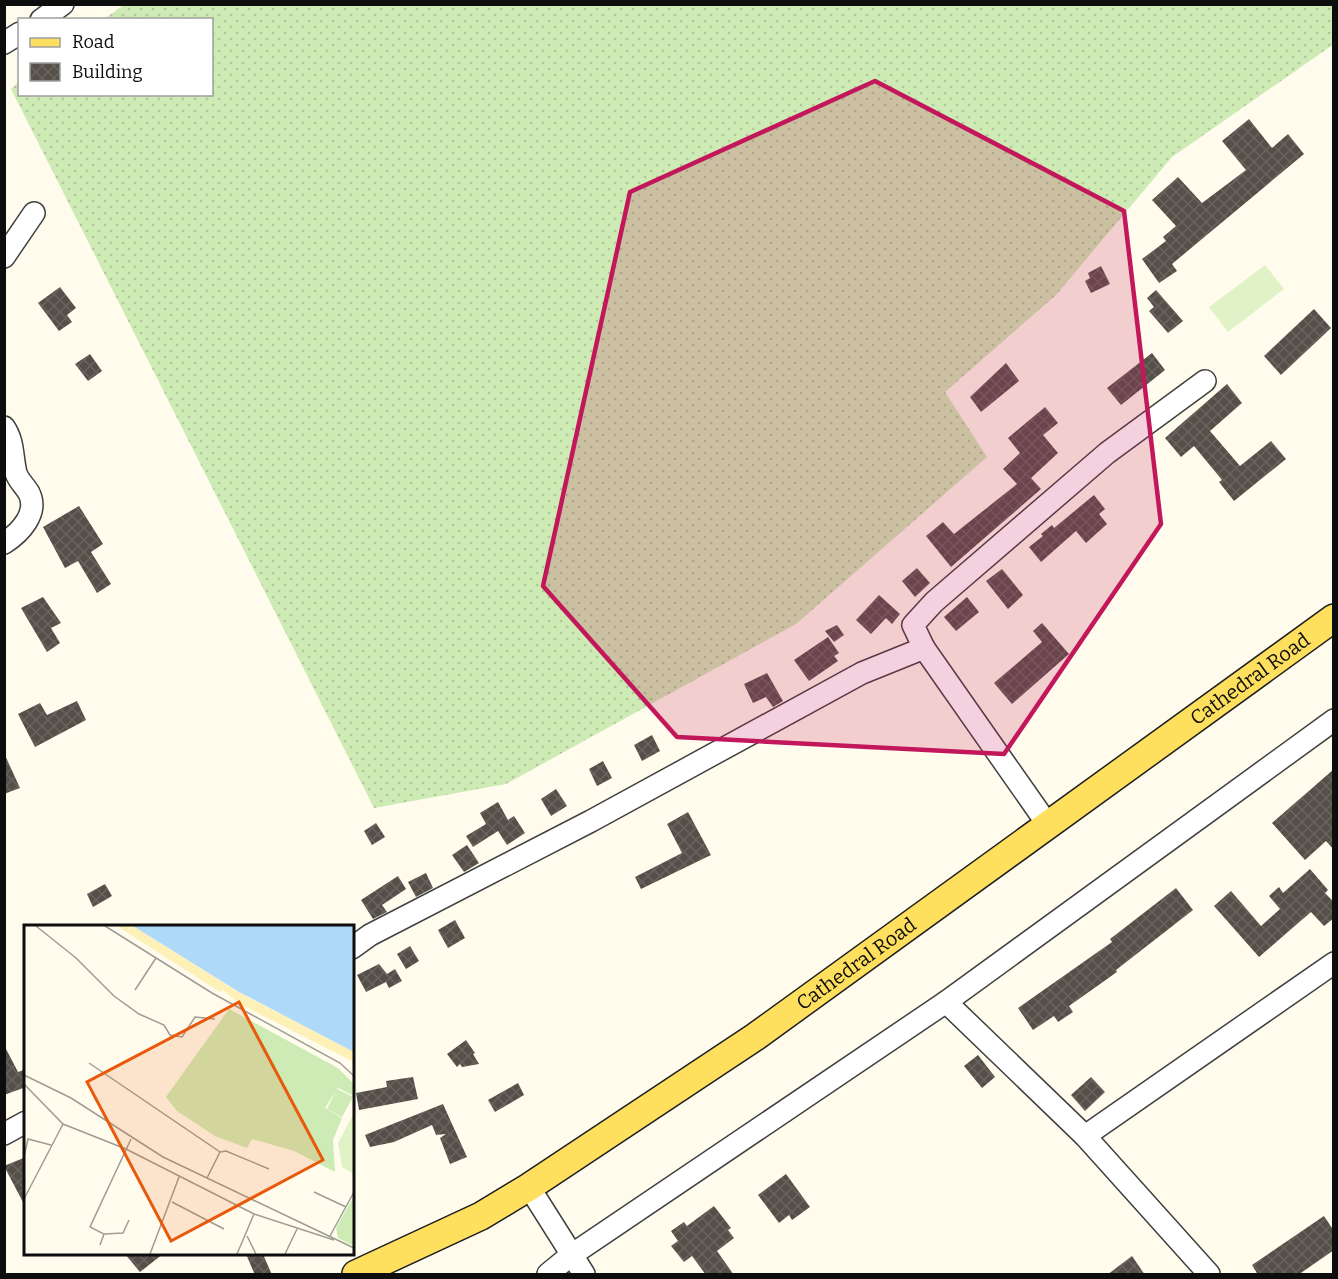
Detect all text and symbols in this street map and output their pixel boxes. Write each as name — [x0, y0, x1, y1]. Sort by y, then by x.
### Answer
legend — [18, 18, 213, 96]
text: Road — [72, 31, 115, 53]
text: Building — [72, 61, 143, 83]
street label: Cathedral Road — [1185, 628, 1314, 730]
street label: Cathedral Road — [792, 912, 921, 1015]
inset map — [24, 925, 354, 1255]

